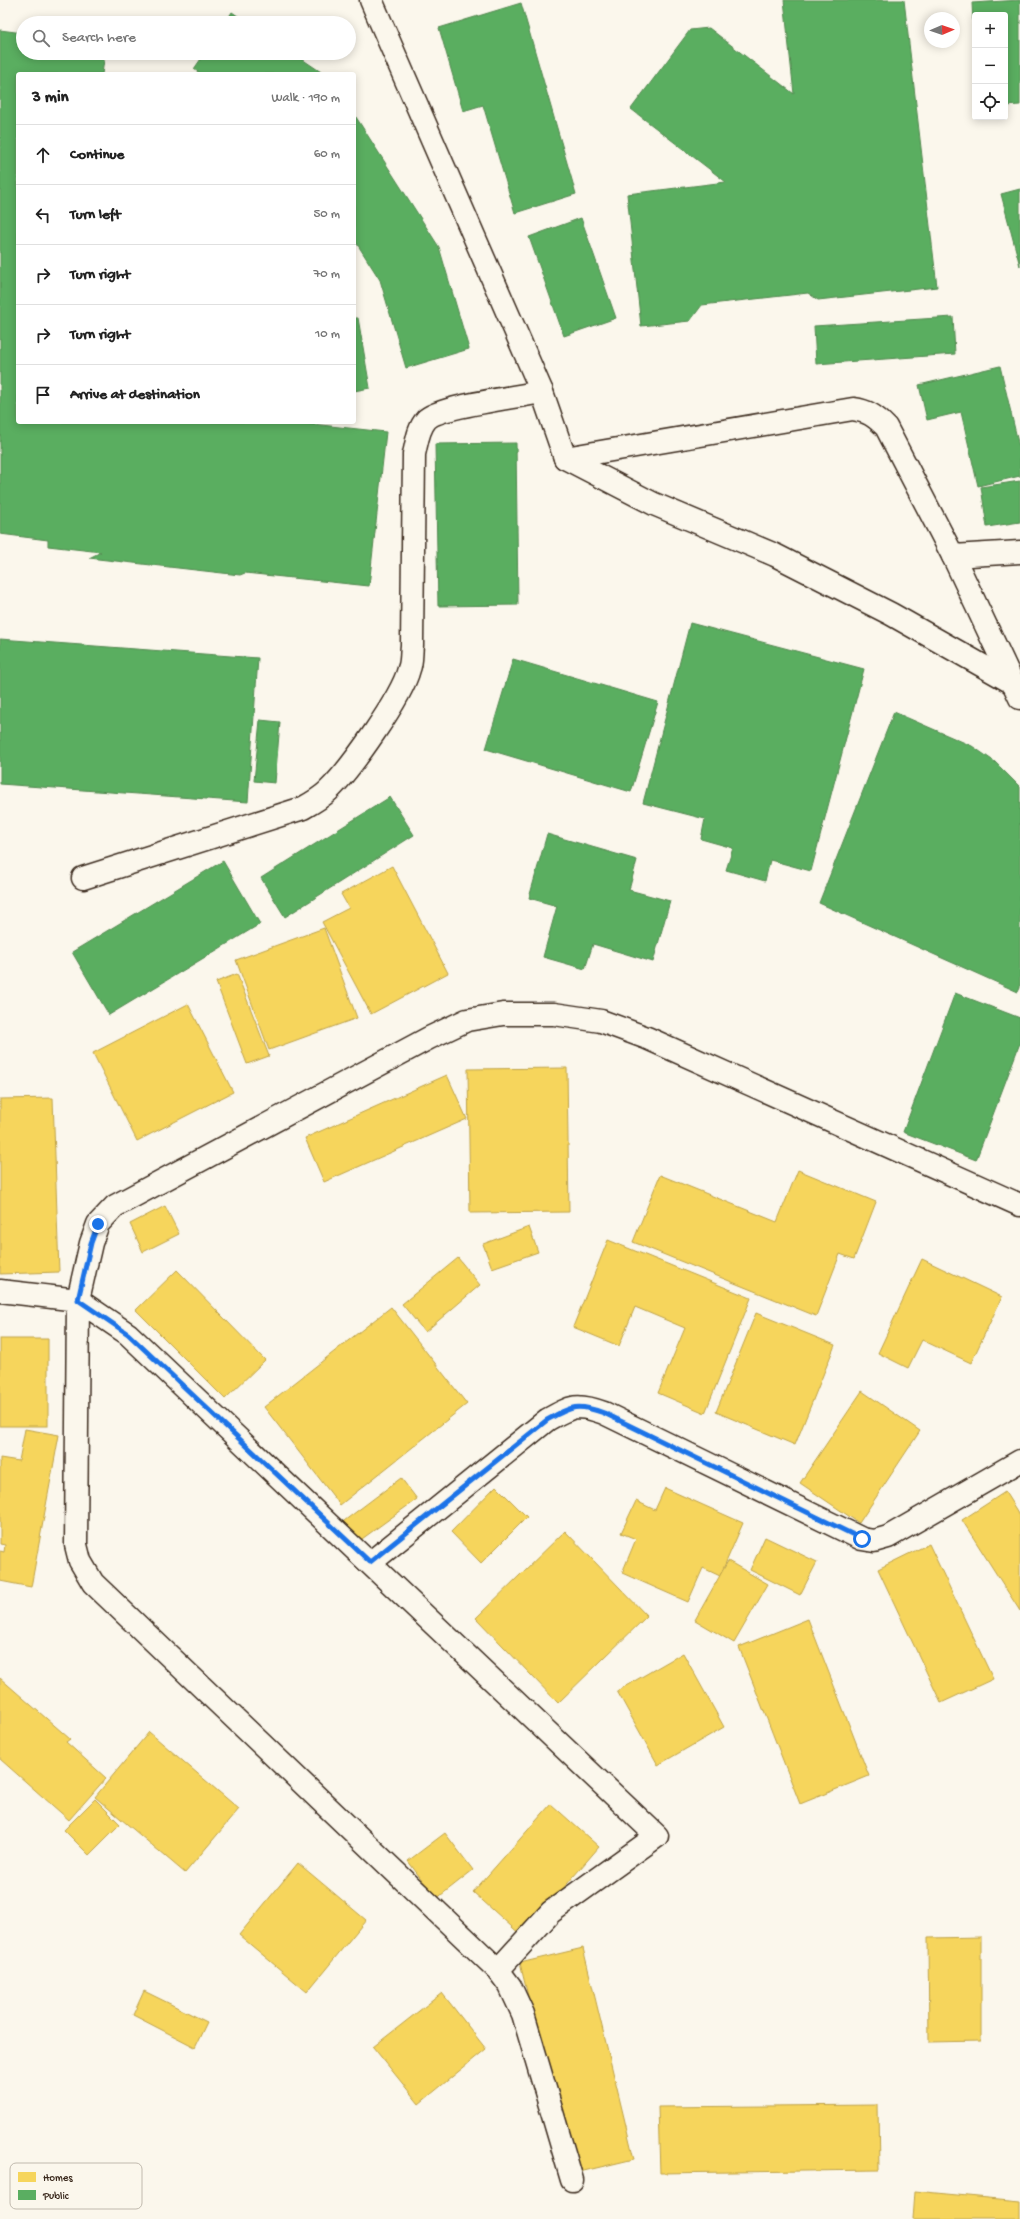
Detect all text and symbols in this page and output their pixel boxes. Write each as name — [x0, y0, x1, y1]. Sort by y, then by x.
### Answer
north arrow — [924, 12, 960, 48]
map controls — [972, 12, 1008, 120]
button: + — [972, 12, 1008, 48]
search box — [16, 16, 356, 60]
icon: search — [30, 27, 52, 49]
text: Search here — [62, 29, 136, 47]
button: − — [972, 48, 1008, 84]
button: locate — [972, 84, 1008, 120]
text: 3 min — [32, 88, 69, 108]
text: Walk · 190 m — [271, 91, 340, 106]
icon: ahead — [32, 144, 54, 166]
text: Continue — [70, 146, 124, 164]
text: 60 m — [314, 147, 340, 162]
icon: left — [32, 204, 54, 226]
text: Turn left — [70, 206, 121, 224]
text: 50 m — [313, 207, 340, 222]
icon: right — [32, 264, 54, 286]
text: Turn right — [70, 266, 130, 284]
text: 70 m — [314, 267, 340, 282]
icon: right — [32, 324, 54, 346]
text: Turn right — [70, 326, 130, 344]
text: 10 m — [315, 327, 340, 342]
icon: arrive — [32, 384, 54, 406]
text: Arrive at destination — [70, 386, 200, 404]
route end — [89, 1215, 107, 1233]
route start — [853, 1530, 871, 1548]
legend — [10, 2163, 142, 2209]
text: Homes — [43, 2173, 73, 2185]
text: Public — [42, 2191, 70, 2203]

